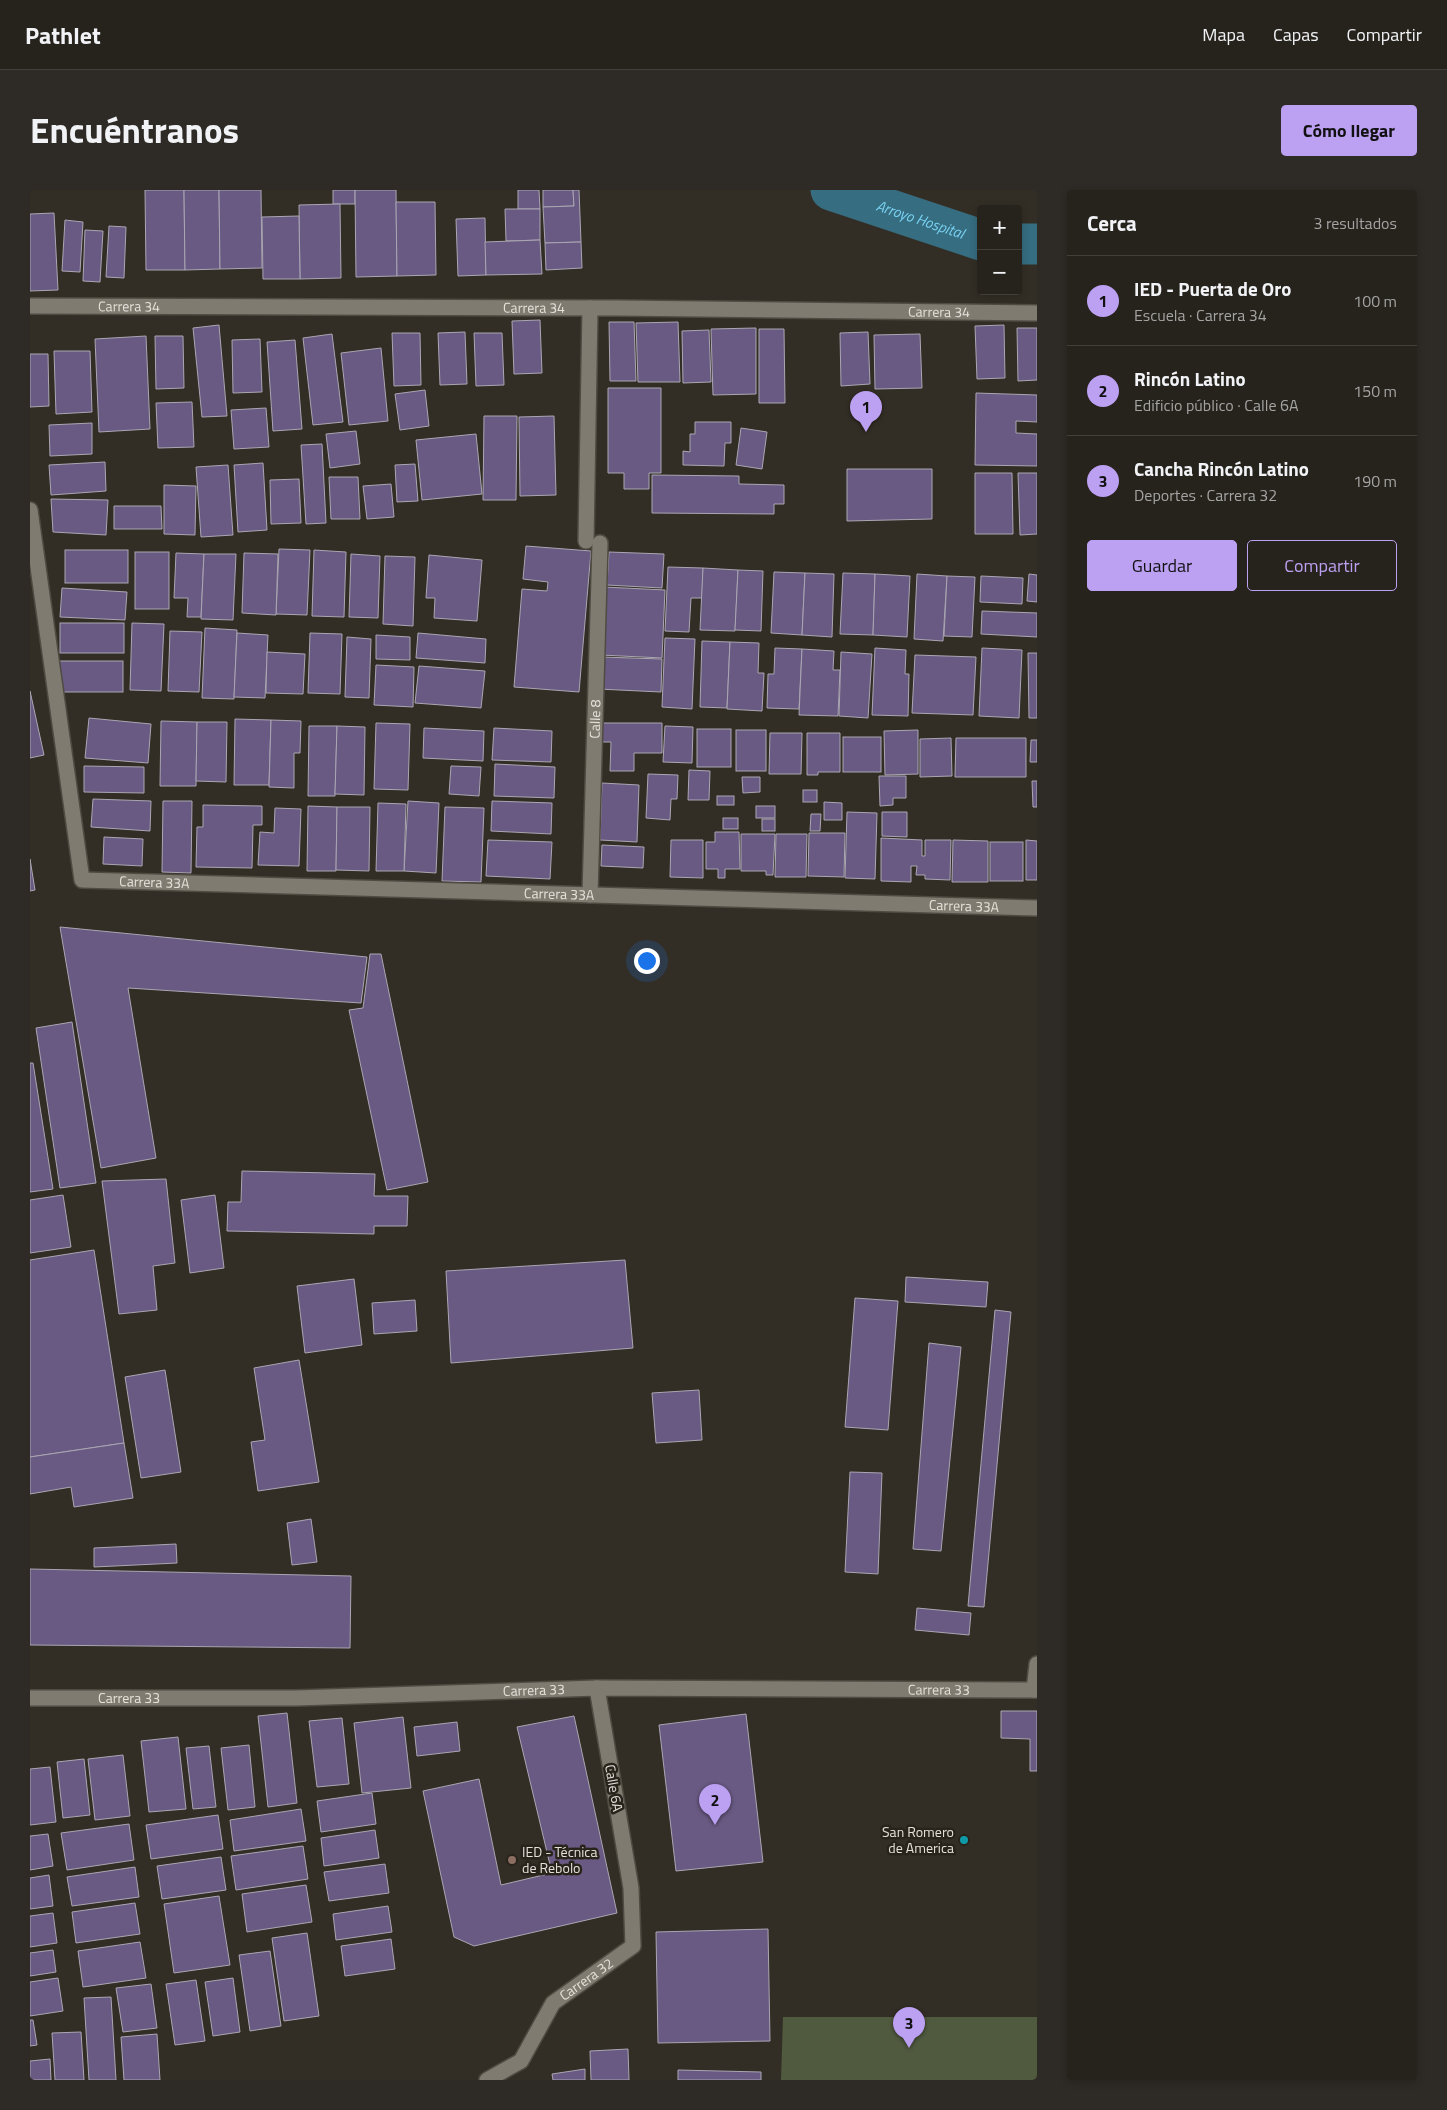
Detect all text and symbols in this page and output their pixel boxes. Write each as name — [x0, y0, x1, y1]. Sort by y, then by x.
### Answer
text: Pathlet — [25, 17, 101, 53]
text: Mapa — [1202, 21, 1245, 48]
text: Capas — [1273, 21, 1319, 48]
text: Compartir — [1347, 21, 1422, 48]
text: Encuéntranos — [30, 103, 239, 157]
button: Cómo llegar — [1281, 105, 1417, 156]
water label: Arroyo Hospital — [873, 194, 969, 245]
map controls — [977, 205, 1022, 295]
button: + — [977, 205, 1022, 250]
text: Cerca — [1087, 207, 1137, 239]
text: 3 resultados — [1313, 211, 1397, 235]
button: − — [977, 250, 1022, 295]
text: IED - Puerta de Oro — [1134, 274, 1291, 303]
text: 1 — [1099, 289, 1107, 313]
text: 100 m — [1353, 289, 1397, 313]
street label: Carrera 34 — [98, 295, 160, 316]
street label: Carrera 34 — [503, 297, 565, 318]
street label: Carrera 34 — [908, 300, 970, 322]
text: Escuela · Carrera 34 — [1134, 303, 1267, 327]
text: Rincón Latino — [1134, 364, 1246, 393]
text: 2 — [1099, 379, 1107, 403]
text: 150 m — [1353, 379, 1397, 403]
pin: 1 — [850, 391, 882, 432]
text: Edificio público · Calle 6A — [1134, 393, 1299, 417]
text: Cancha Rincón Latino — [1134, 454, 1309, 483]
text: 3 — [1099, 469, 1107, 493]
text: 190 m — [1353, 469, 1397, 493]
text: Deportes · Carrera 32 — [1134, 483, 1277, 507]
button: Guardar — [1087, 540, 1237, 591]
button: Compartir — [1247, 540, 1397, 591]
street label: Calle 8 — [583, 699, 606, 739]
street label: Carrera 33A — [119, 870, 190, 893]
street label: Carrera 33A — [524, 882, 595, 905]
street label: Carrera 33A — [929, 894, 1000, 917]
your location — [634, 948, 660, 974]
street label: Carrera 33 — [503, 1678, 565, 1701]
street label: Carrera 33 — [908, 1678, 970, 1700]
street label: Carrera 33 — [98, 1687, 160, 1708]
street label: Calle 6A — [600, 1763, 629, 1814]
pin: 2 — [699, 1784, 731, 1825]
place label: San Romero de America — [882, 1821, 954, 1858]
marker: San Romero de America — [958, 1834, 970, 1846]
place label: IED - Técnica de Rebolo — [522, 1841, 597, 1878]
marker: IED - Técnica de Rebolo — [506, 1854, 518, 1866]
street label: Carrera 32 — [555, 1952, 617, 2005]
pin: 3 — [893, 2007, 925, 2048]

